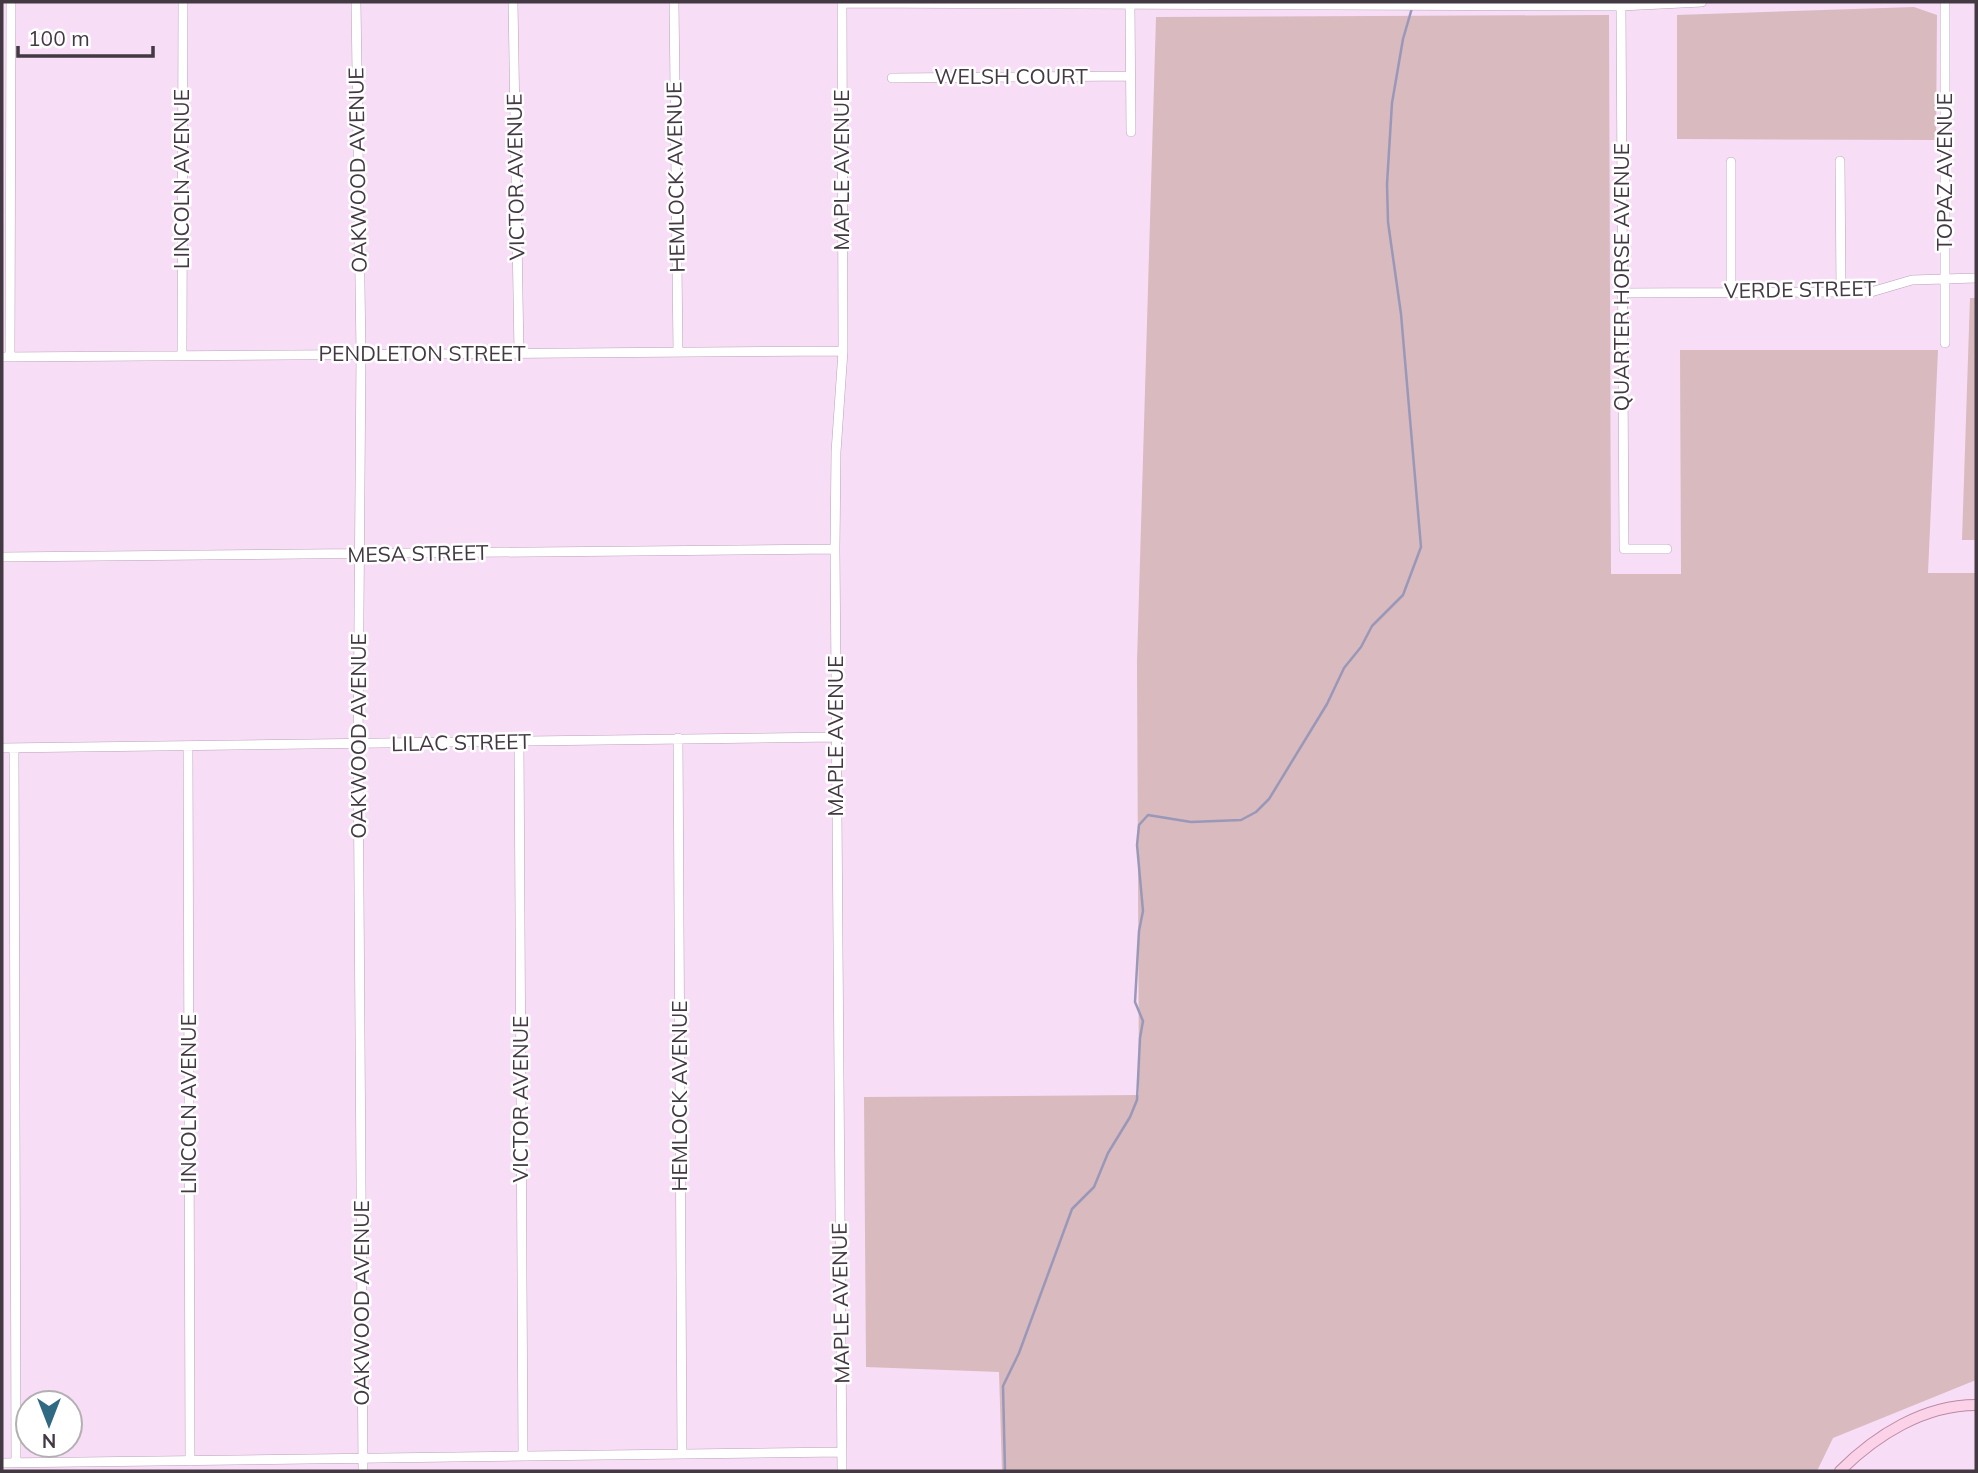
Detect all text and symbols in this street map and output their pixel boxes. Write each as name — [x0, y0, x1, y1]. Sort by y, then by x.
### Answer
scale bar — [18, 14, 152, 58]
text: 100 m — [28, 25, 90, 51]
street label: WELSH COURT — [934, 63, 1088, 89]
street label: OAKWOOD AVENUE — [342, 67, 372, 273]
street label: HEMLOCK AVENUE — [660, 81, 690, 273]
street label: LINCOLN AVENUE — [168, 89, 194, 269]
street label: MAPLE AVENUE — [828, 89, 854, 251]
street label: VICTOR AVENUE — [501, 93, 529, 261]
street label: TOPAZ AVENUE — [1931, 93, 1957, 251]
street label: QUARTER HORSE AVENUE — [1608, 143, 1634, 411]
street label: VERDE STREET — [1724, 275, 1877, 303]
street label: PENDLETON STREET — [318, 340, 526, 366]
street label: MESA STREET — [347, 539, 489, 567]
street label: OAKWOOD AVENUE — [345, 633, 371, 839]
street label: MAPLE AVENUE — [822, 655, 848, 817]
street label: LILAC STREET — [391, 728, 532, 756]
street label: HEMLOCK AVENUE — [666, 1000, 692, 1192]
street label: LINCOLN AVENUE — [175, 1014, 201, 1194]
street label: VICTOR AVENUE — [507, 1016, 533, 1182]
street label: OAKWOOD AVENUE — [348, 1200, 374, 1406]
street label: MAPLE AVENUE — [826, 1222, 854, 1384]
north arrow — [14, 1389, 84, 1459]
text: N — [42, 1429, 56, 1453]

